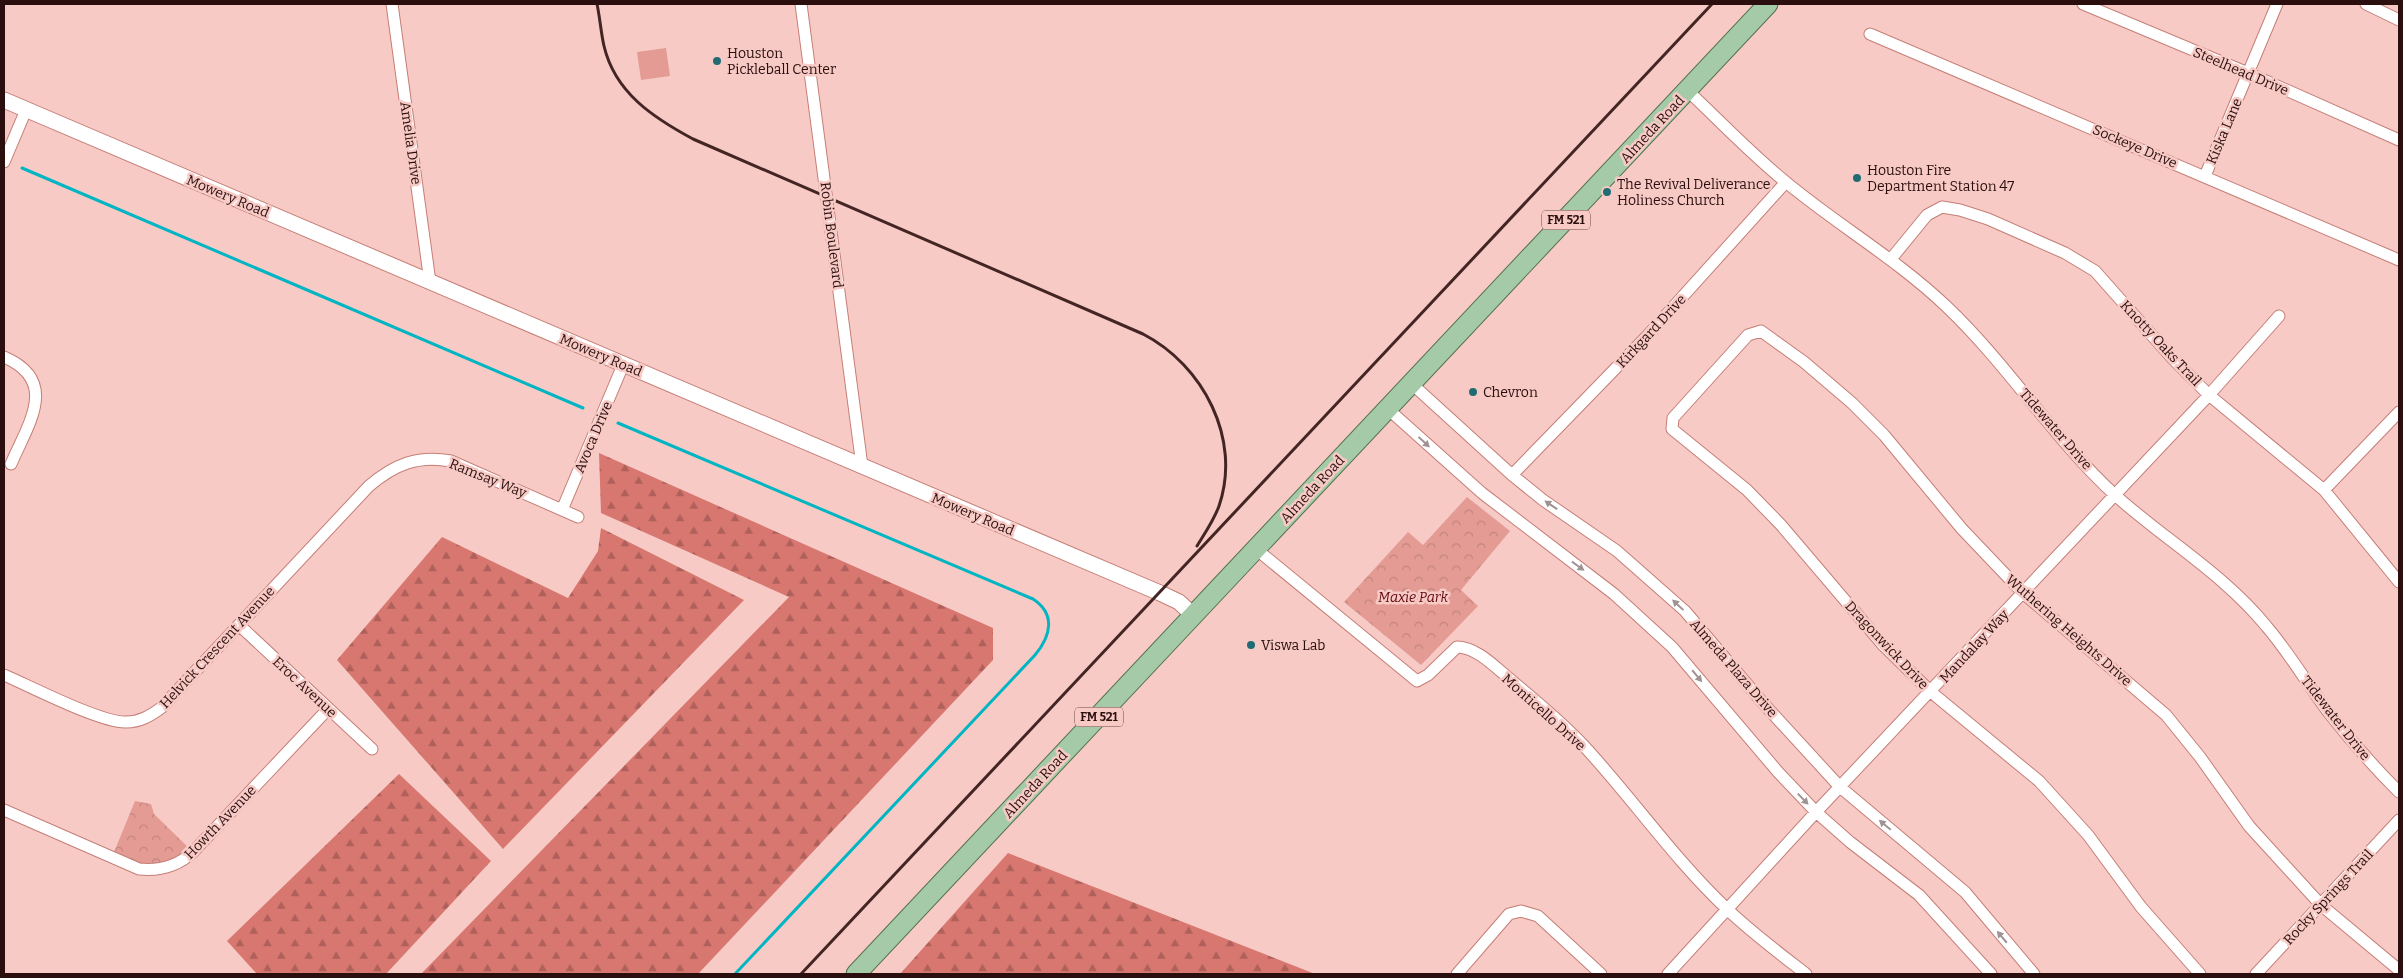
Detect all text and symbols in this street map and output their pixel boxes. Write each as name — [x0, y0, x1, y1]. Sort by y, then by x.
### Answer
street label: Steelhead Drive — [2191, 44, 2291, 99]
place label: Houston Pickleball Center — [727, 45, 836, 78]
marker: Houston Pickleball Center — [711, 55, 723, 67]
street label: Almeda Road — [1617, 92, 1688, 167]
street label: Kiska Lane — [2203, 96, 2246, 167]
street label: Amelia Drive — [396, 100, 425, 186]
street label: Sockeye Drive — [2090, 121, 2180, 172]
place label: Houston Fire Department Station 47 — [1867, 162, 2014, 195]
street label: Mowery Road — [184, 171, 272, 222]
marker: Houston Fire Department Station 47 — [1851, 172, 1863, 184]
place label: The Revival Deliverance Holiness Church — [1617, 176, 1770, 209]
street label: Robin Boulevard — [817, 181, 846, 289]
marker: The Revival Deliverance Holiness Church — [1601, 186, 1613, 198]
road number: FM 521 — [1542, 210, 1590, 230]
street label: Kirkgard Drive — [1613, 291, 1690, 372]
street label: Knotty Oaks Trail — [2117, 297, 2205, 390]
street label: Mowery Road — [557, 330, 645, 381]
place label: Chevron — [1483, 384, 1538, 401]
street label: Tidewater Drive — [2016, 385, 2096, 474]
marker: Chevron — [1467, 386, 1479, 398]
street label: Avoca Drive — [571, 399, 616, 476]
one-way arrow — [1417, 436, 1429, 448]
street label: Almeda Road — [1277, 452, 1348, 527]
street label: Ramsay Way — [447, 455, 530, 502]
street label: Mowery Road — [929, 489, 1017, 540]
one-way arrow — [1544, 500, 1557, 510]
one-way arrow — [1571, 561, 1585, 571]
street label: Wuthering Heights Drive — [2002, 571, 2135, 690]
street label: Helvick Crescent Avenue — [156, 583, 278, 712]
park label: Maxie Park — [1378, 589, 1448, 606]
street label: Dragonwick Drive — [1841, 598, 1932, 693]
one-way arrow — [1673, 599, 1685, 611]
street label: Mandalay Way — [1936, 606, 2013, 686]
street label: Almeda Plaza Drive — [1686, 616, 1781, 721]
place label: Viswa Lab — [1261, 637, 1325, 654]
marker: Viswa Lab — [1245, 639, 1257, 651]
street label: Eroc Avenue — [269, 653, 340, 721]
one-way arrow — [1691, 669, 1702, 682]
street label: Monticello Drive — [1498, 670, 1589, 754]
street label: Tidewater Drive — [2297, 673, 2374, 764]
road number: FM 521 — [1075, 708, 1123, 726]
street label: Almeda Road — [1000, 747, 1071, 822]
street label: Howth Avenue — [181, 782, 260, 863]
one-way arrow — [1797, 792, 1809, 804]
one-way arrow — [1879, 820, 1892, 831]
street label: Rocky Springs Trail — [2280, 846, 2377, 948]
one-way arrow — [1997, 931, 2008, 944]

